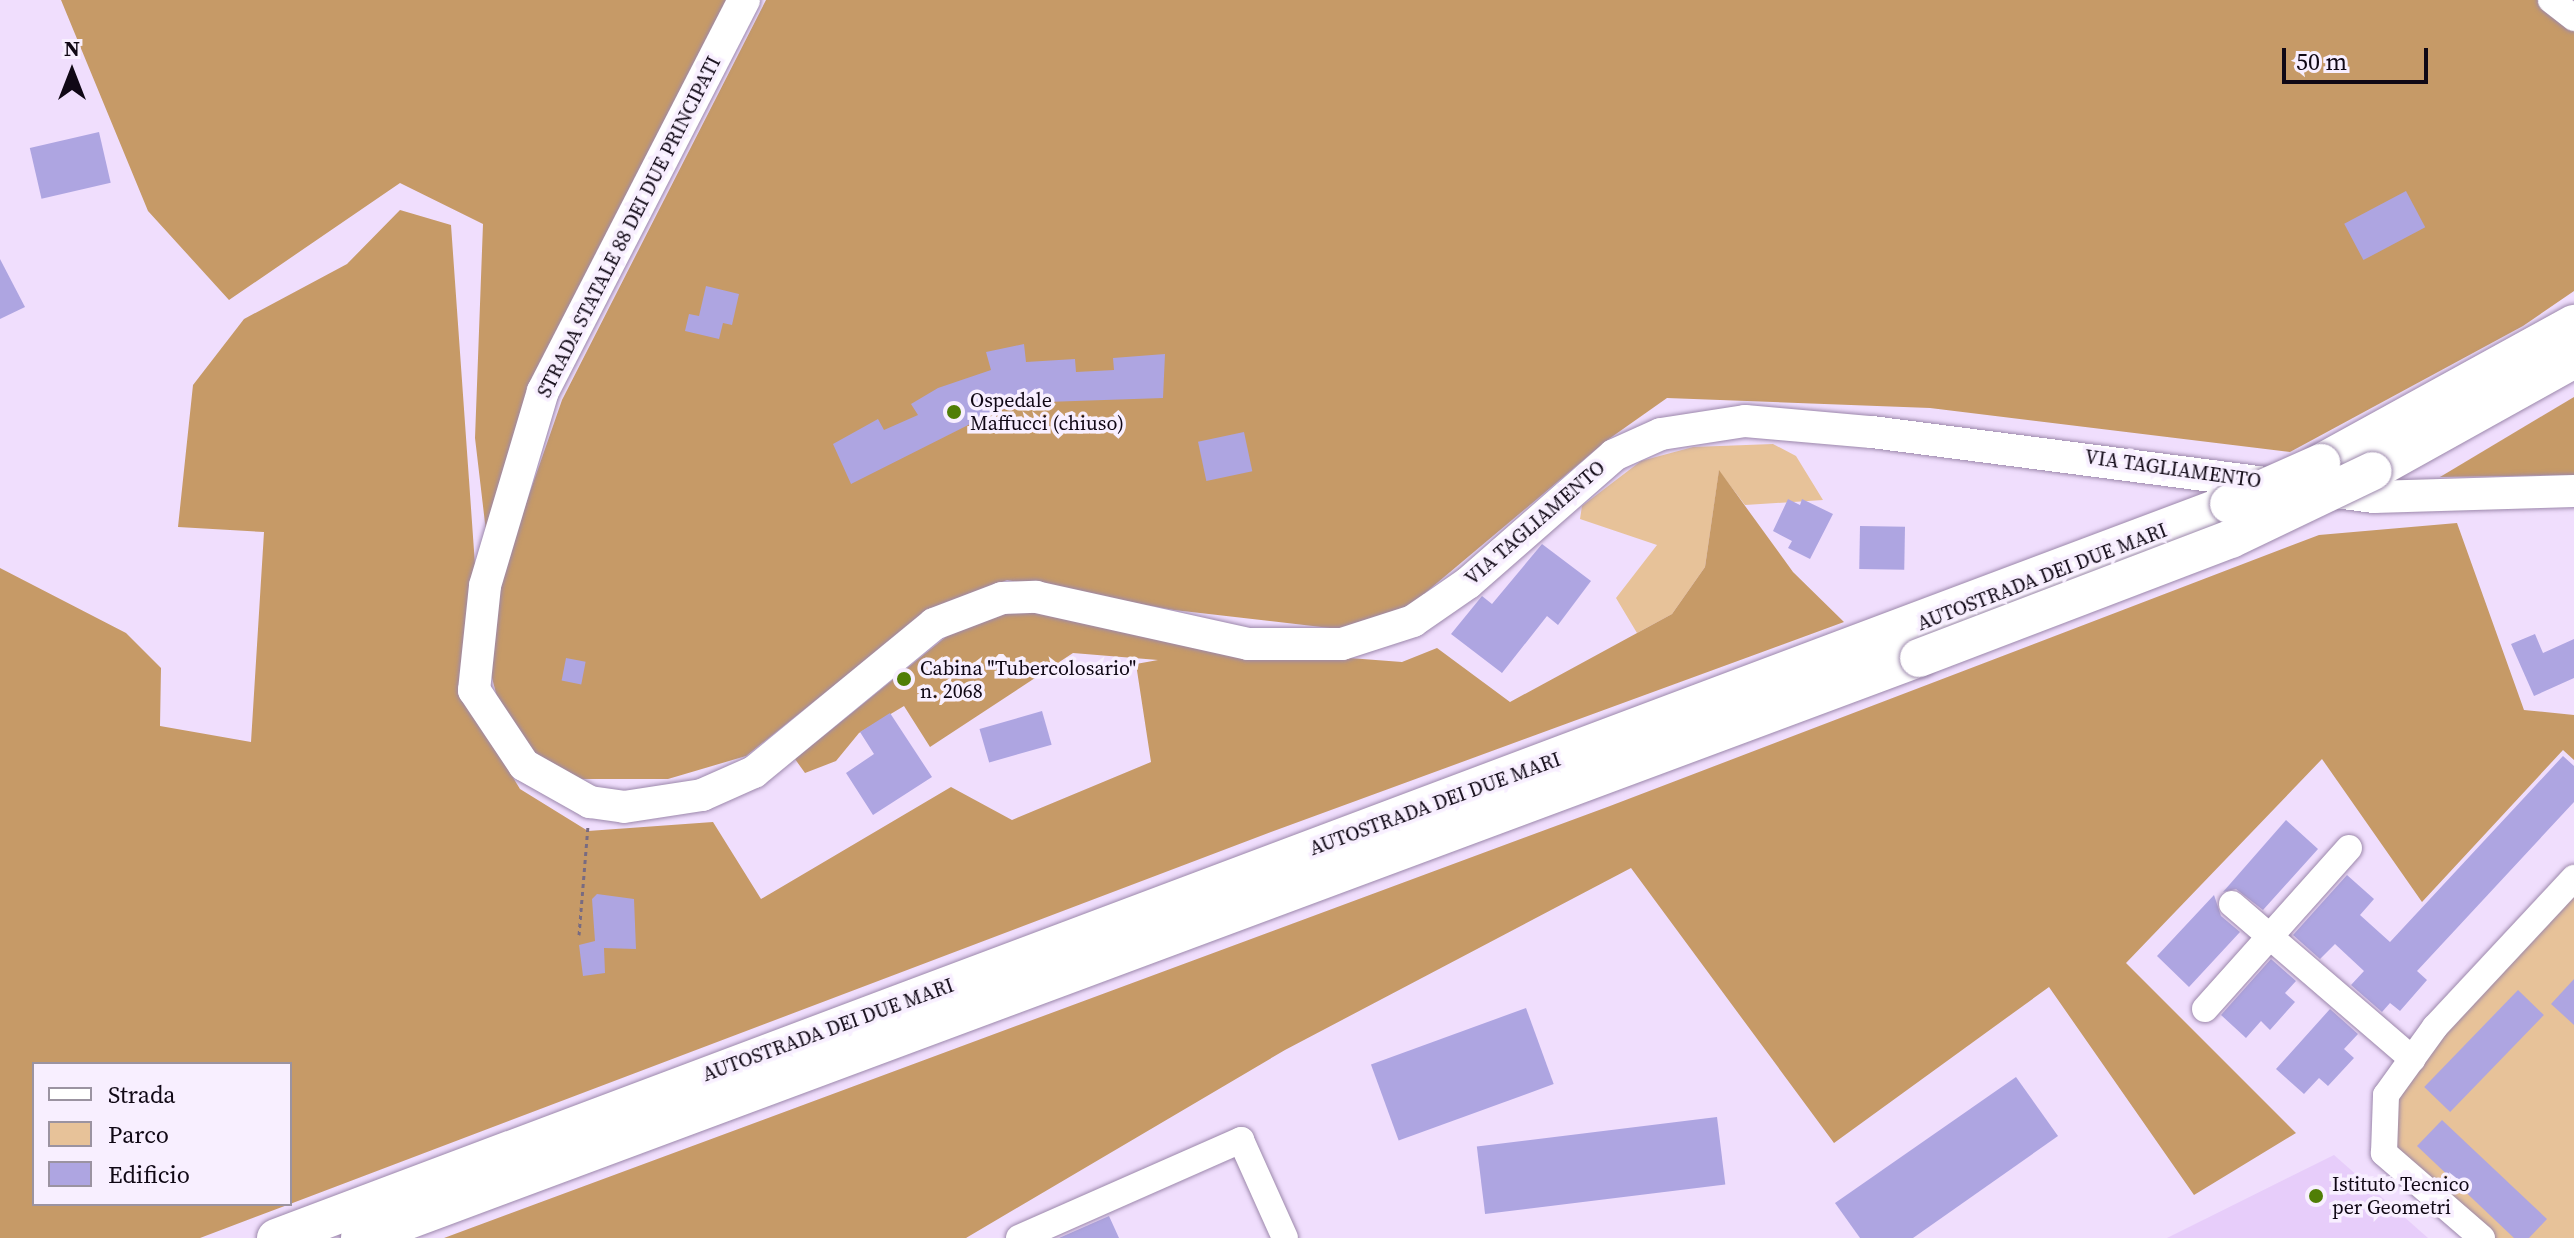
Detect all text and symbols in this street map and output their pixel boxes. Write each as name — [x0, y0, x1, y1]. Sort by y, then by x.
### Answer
north arrow — [32, 32, 112, 112]
scale bar — [2286, 32, 2432, 82]
text: N — [64, 33, 80, 63]
text: 50 m — [2296, 45, 2347, 78]
street label: STRADA STATALE 88 DEI DUE PRINCIPATI — [532, 52, 726, 402]
place label: Ospedale Maffucci (chiuso) — [970, 388, 1124, 435]
marker: Ospedale Maffucci (chiuso) — [945, 403, 963, 421]
street label: VIA TAGLIAMENTO — [2083, 445, 2263, 493]
street label: VIA TAGLIAMENTO — [1460, 455, 1610, 591]
street label: AUTOSTRADA DEI DUE MARI — [1914, 518, 2170, 636]
place label: Cabina "Tubercolosario" n. 2068 — [920, 656, 1136, 703]
marker: Cabina "Tubercolosario" n. 2068 — [895, 670, 913, 688]
street label: AUTOSTRADA DEI DUE MARI — [1306, 747, 1564, 861]
street label: AUTOSTRADA DEI DUE MARI — [699, 973, 957, 1087]
legend — [32, 1062, 292, 1206]
text: Strada — [108, 1078, 176, 1111]
text: Parco — [108, 1118, 169, 1151]
text: Edificio — [108, 1158, 190, 1191]
place label: Istituto Tecnico per Geometri — [2332, 1172, 2470, 1219]
marker: Istituto Tecnico per Geometri — [2307, 1187, 2325, 1205]

